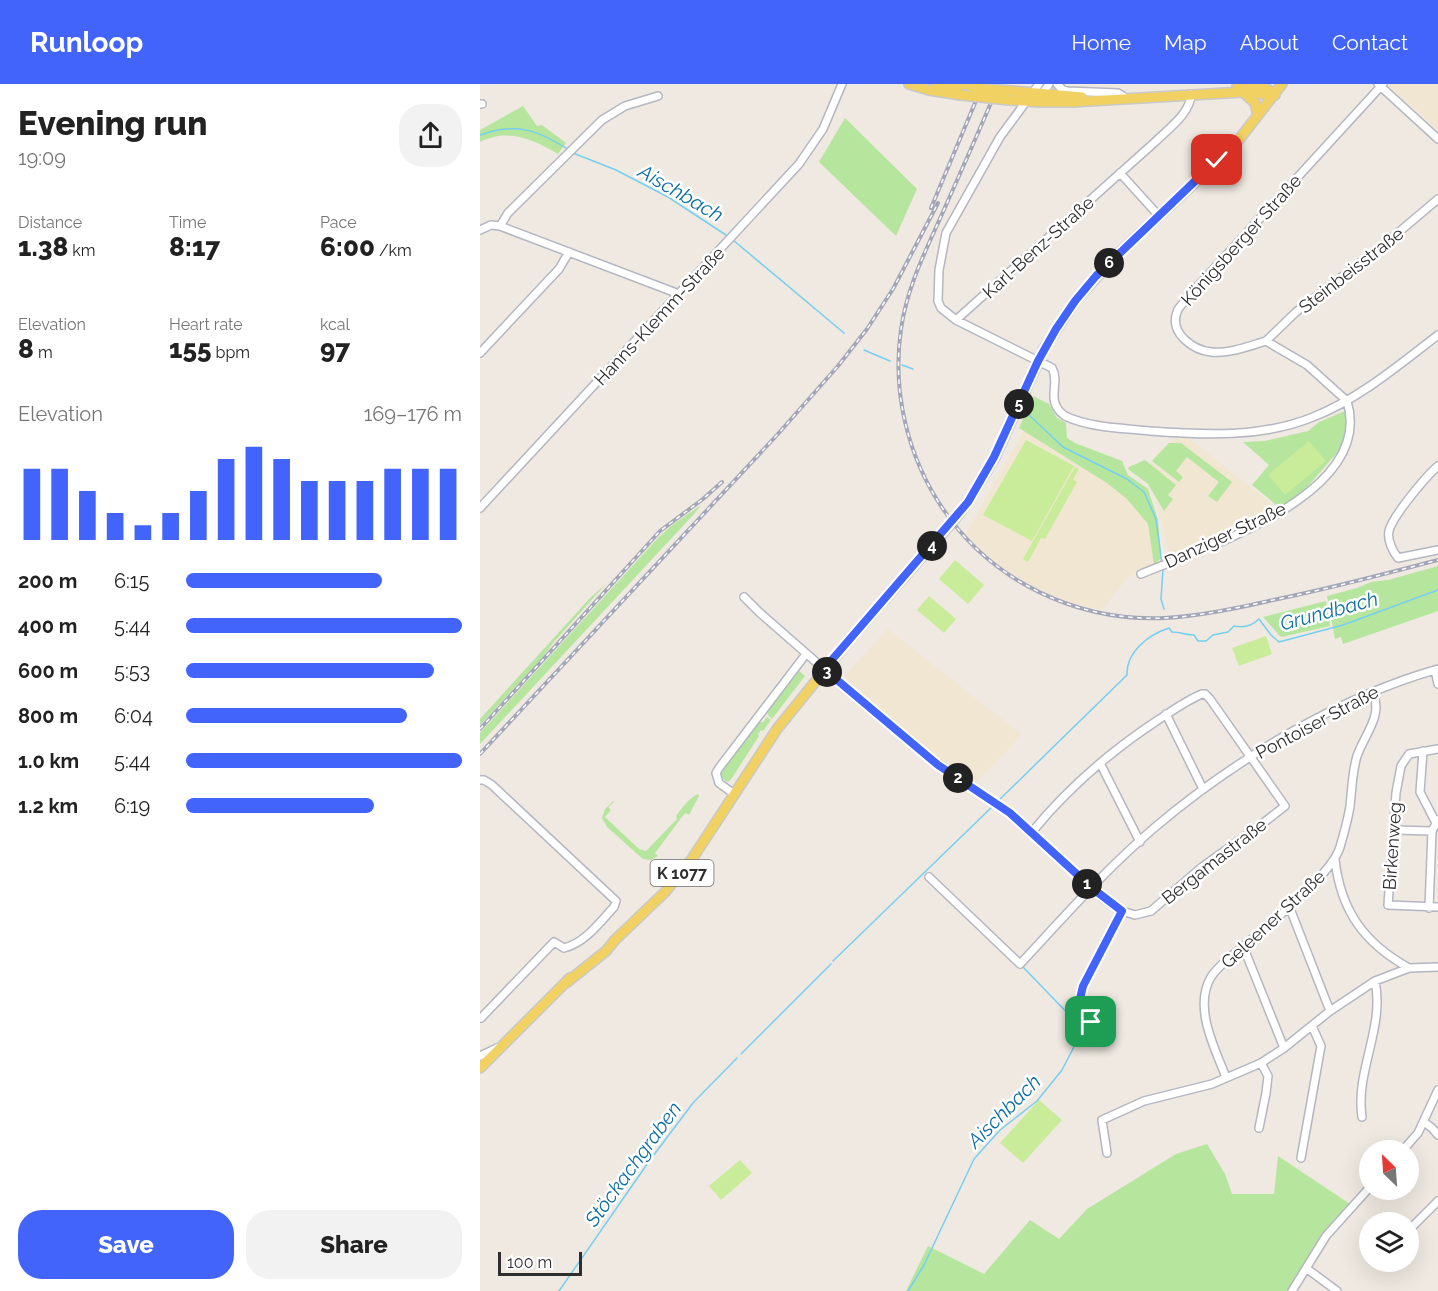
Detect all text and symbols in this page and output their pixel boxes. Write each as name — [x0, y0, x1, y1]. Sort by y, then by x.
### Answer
text: Runloop — [30, 26, 143, 59]
text: Home — [1072, 30, 1131, 55]
text: Map — [1164, 30, 1207, 55]
text: About — [1240, 30, 1299, 55]
text: Contact — [1332, 30, 1408, 55]
text: Evening run — [18, 104, 208, 143]
button: share — [399, 104, 462, 167]
pin — [1191, 134, 1242, 185]
icon: check — [1200, 143, 1233, 176]
text: 19:09 — [18, 146, 66, 170]
water label: Aischbach — [633, 159, 728, 227]
street label: Königsberger Straße — [1177, 170, 1306, 310]
street label: Karl-Benz-Straße — [978, 191, 1098, 302]
text: Distance — [18, 213, 82, 232]
text: Time — [169, 213, 206, 232]
text: Pace — [320, 213, 357, 232]
street label: Steinbeisstraße — [1294, 222, 1408, 317]
text: 1.38 — [18, 232, 68, 262]
text: 8:17 — [169, 232, 220, 262]
text: 6:00 — [320, 232, 375, 262]
text: km — [68, 241, 96, 260]
text: /km — [375, 241, 412, 260]
street label: Hanns-Klemm-Straße — [589, 242, 729, 389]
pin: 6 — [1094, 248, 1124, 278]
text: 6 — [1104, 253, 1114, 272]
text: Elevation — [18, 315, 86, 334]
text: Heart rate — [169, 315, 243, 334]
text: kcal — [320, 315, 350, 334]
text: 8 — [18, 334, 34, 364]
text: 155 — [169, 334, 211, 364]
text: 97 — [320, 334, 350, 364]
text: m — [34, 343, 53, 362]
text: bpm — [211, 343, 250, 362]
pin: 5 — [1004, 389, 1034, 419]
text: 5 — [1015, 394, 1023, 413]
text: Elevation — [18, 402, 103, 426]
text: 169–176 m — [364, 402, 462, 426]
street label: Danziger Straße — [1161, 498, 1289, 572]
pin: 4 — [917, 531, 947, 561]
text: 4 — [927, 536, 937, 555]
text: 200 m — [18, 569, 77, 593]
text: 6:15 — [114, 569, 149, 593]
water label: Grundbach — [1277, 586, 1381, 636]
text: 400 m — [18, 614, 77, 638]
text: 5:44 — [114, 614, 151, 638]
pin: 3 — [812, 657, 842, 687]
text: 600 m — [18, 659, 78, 683]
text: 5:53 — [114, 659, 150, 683]
text: 3 — [823, 662, 831, 681]
street label: Pontoiser Straße — [1252, 681, 1382, 763]
text: 800 m — [18, 704, 78, 728]
text: 6:04 — [114, 704, 153, 728]
text: 1.0 km — [18, 749, 79, 773]
text: 5:44 — [114, 749, 151, 773]
pin: 2 — [943, 763, 973, 793]
text: 2 — [953, 768, 963, 787]
text: 1.2 km — [18, 794, 78, 818]
text: 6:19 — [114, 794, 150, 818]
street label: Birkenweg — [1378, 801, 1406, 891]
street label: Bergamastraße — [1157, 813, 1271, 908]
road number: K 1077 — [650, 860, 714, 886]
street label: Geleener Straße — [1217, 865, 1330, 973]
pin: 1 — [1072, 869, 1102, 899]
text: 1 — [1083, 874, 1091, 893]
pin — [1065, 996, 1116, 1047]
icon: arrive — [1074, 1005, 1107, 1038]
water label: Aischbach — [962, 1069, 1046, 1153]
water label: Stöckachgraben — [579, 1097, 686, 1232]
north arrow — [1359, 1140, 1419, 1200]
map controls — [1359, 1140, 1419, 1272]
button: Save — [18, 1210, 234, 1279]
button: Share — [246, 1210, 462, 1279]
button: layers — [1359, 1212, 1419, 1272]
scale bar — [498, 1249, 582, 1276]
text: 100 m — [507, 1253, 552, 1272]

